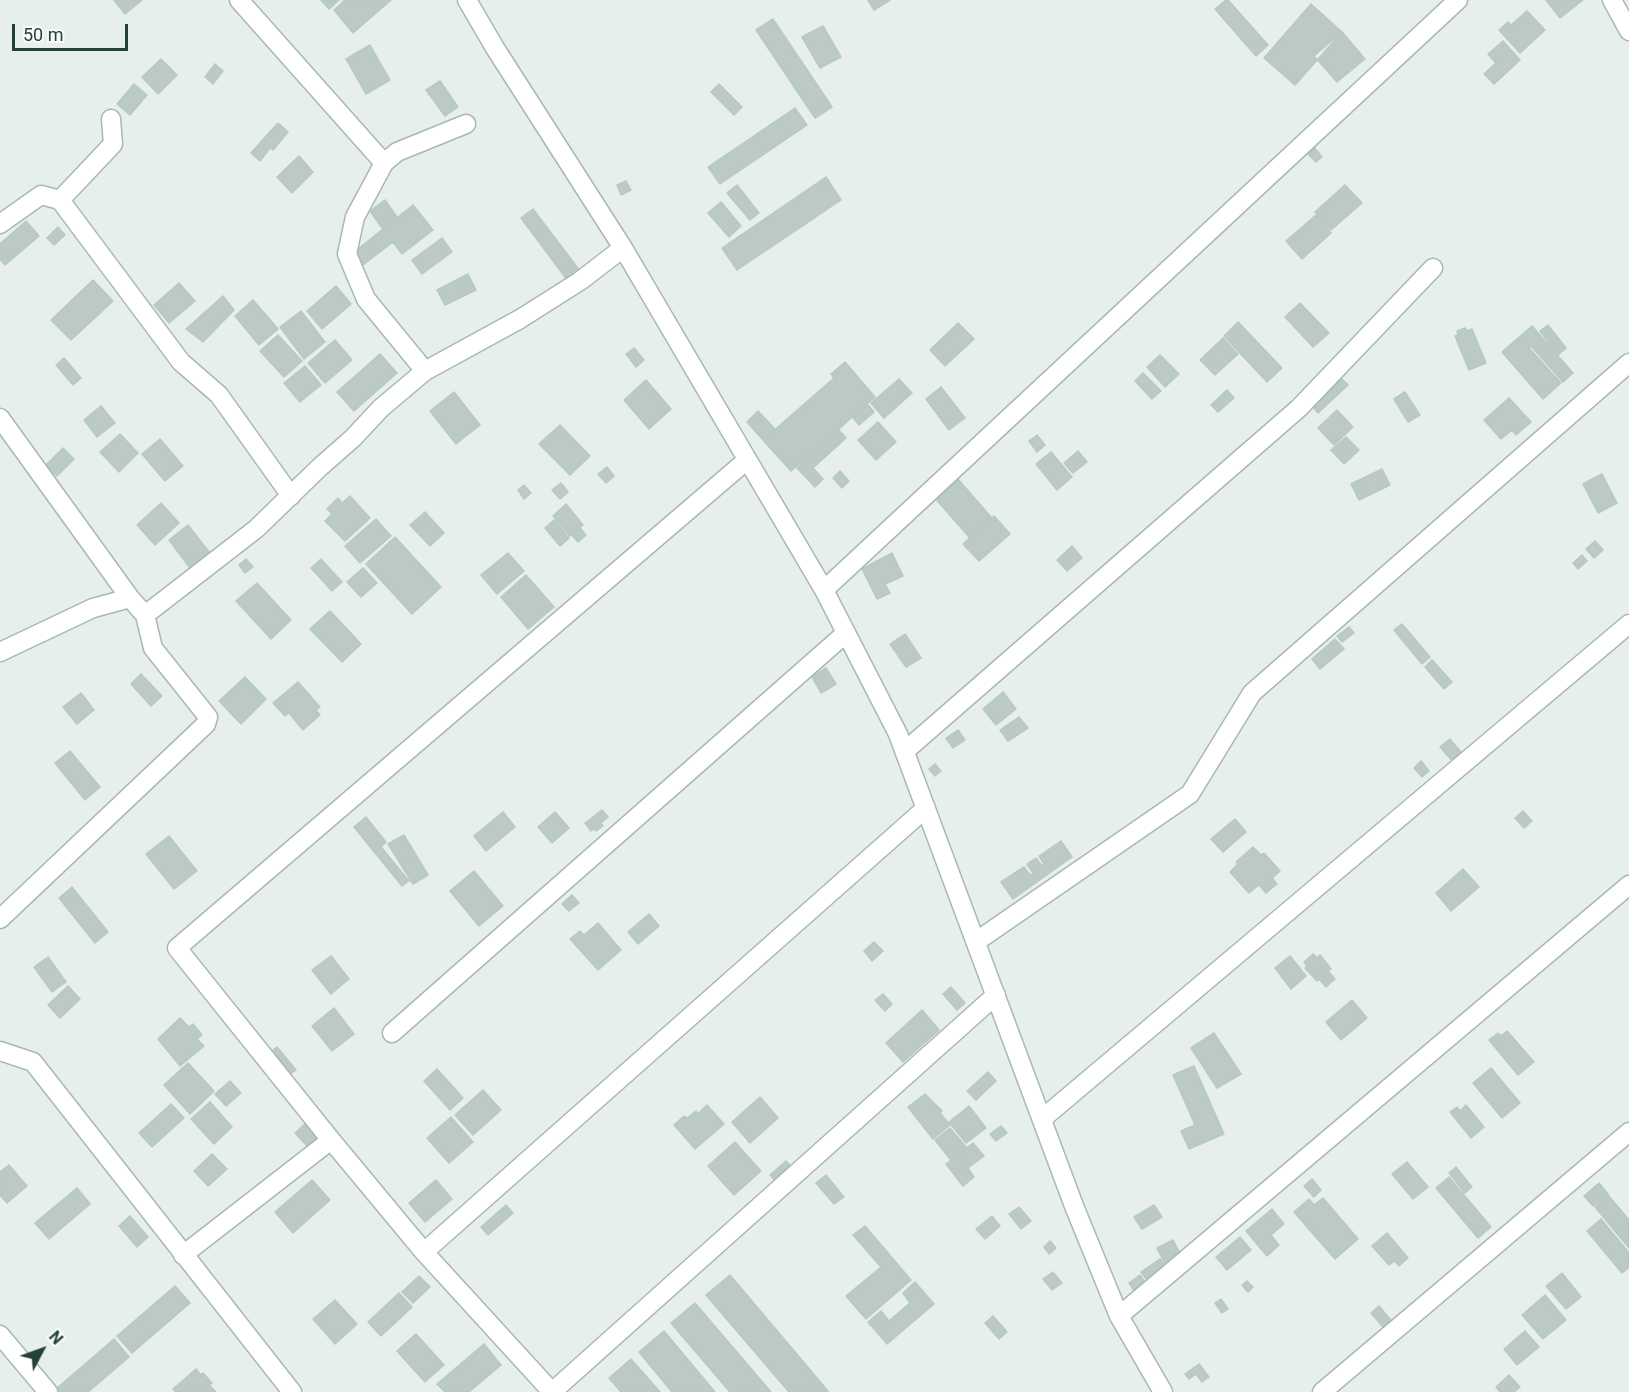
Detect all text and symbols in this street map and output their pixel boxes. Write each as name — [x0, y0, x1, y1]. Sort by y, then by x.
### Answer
scale bar — [15, 12, 130, 50]
text: 50 m — [23, 24, 63, 45]
north arrow — [12, 1320, 72, 1380]
text: N — [45, 1327, 67, 1348]

